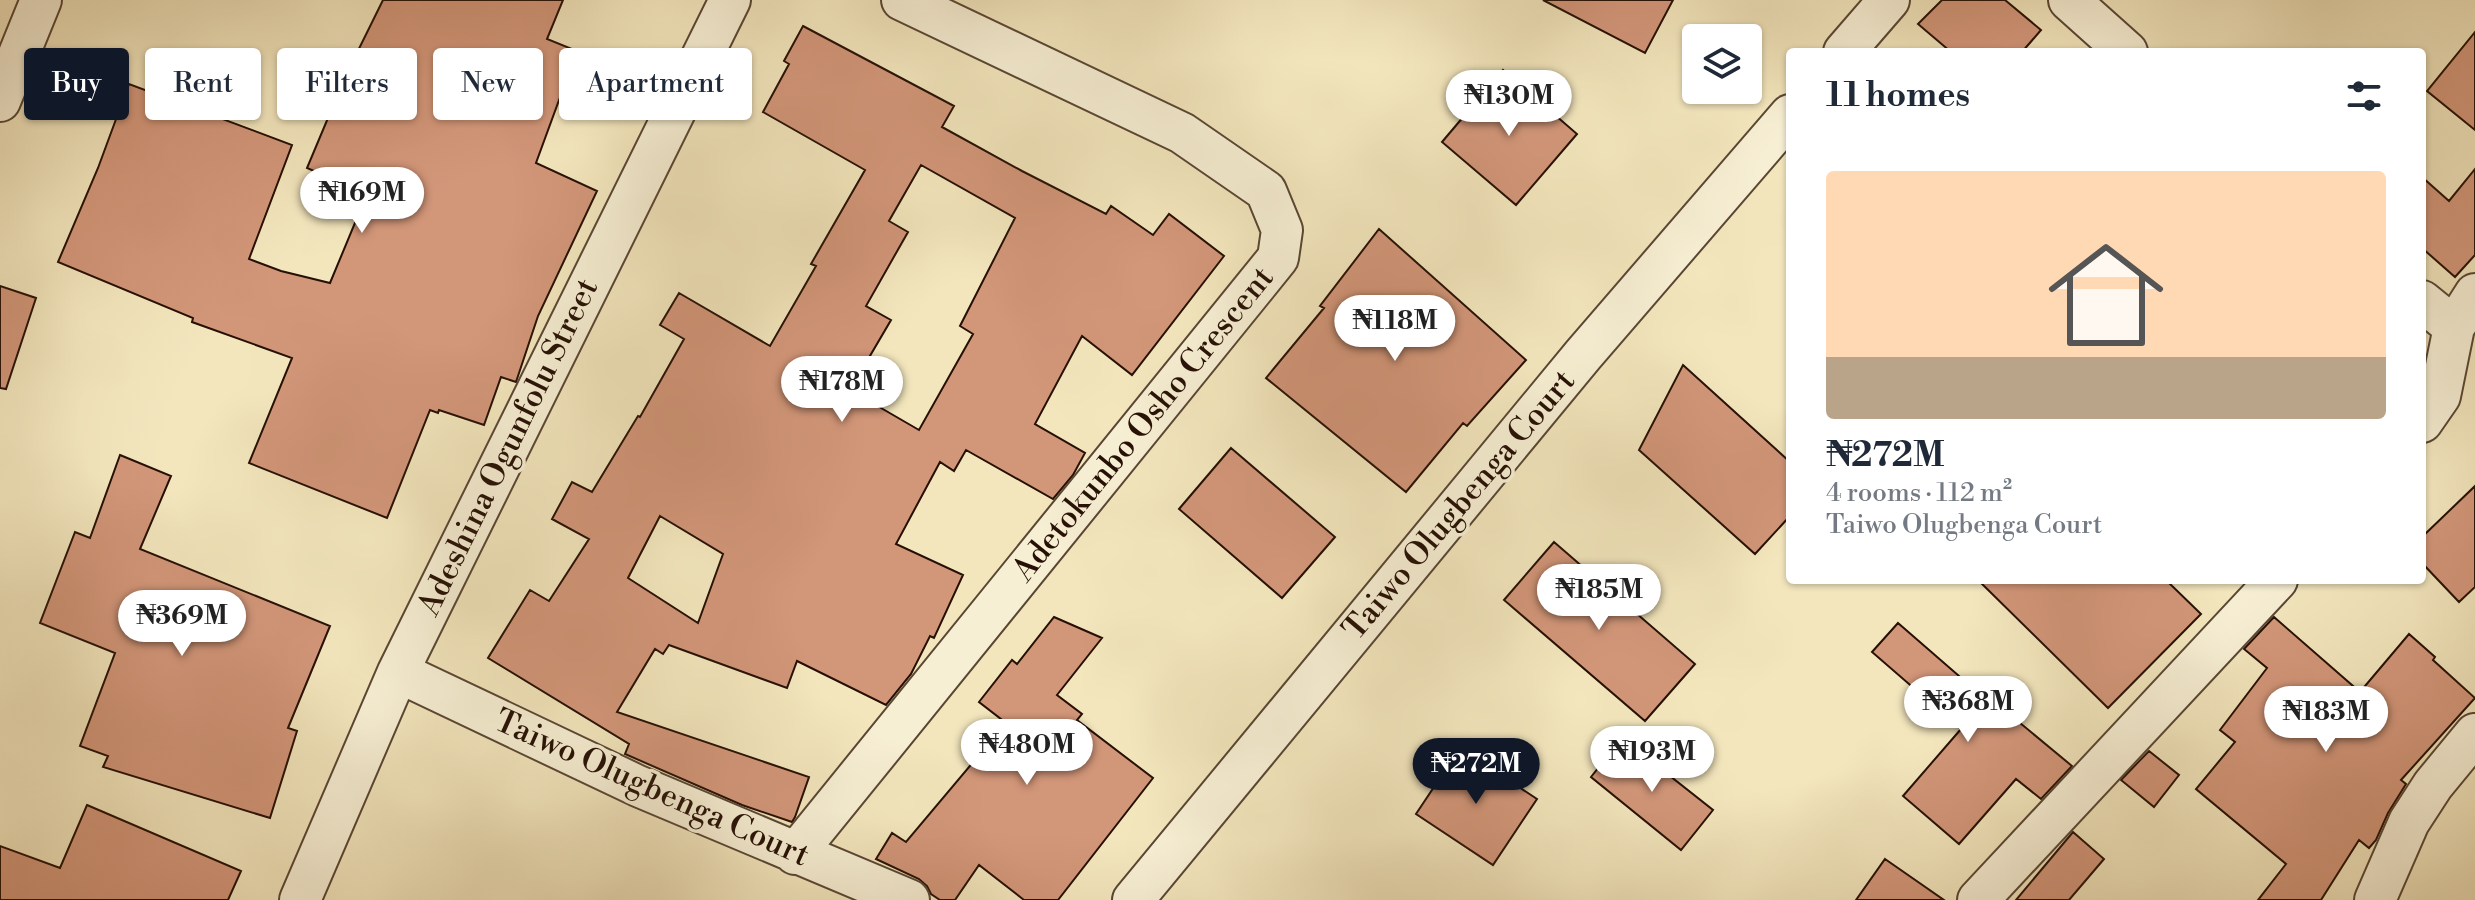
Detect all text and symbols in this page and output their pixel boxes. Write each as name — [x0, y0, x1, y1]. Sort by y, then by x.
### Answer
map controls — [1682, 24, 1762, 104]
button: layers — [1682, 24, 1762, 104]
chip: Buy — [24, 48, 129, 120]
chip: Rent — [145, 48, 261, 120]
chip: Filters — [277, 48, 417, 120]
chip: New — [433, 48, 543, 120]
chip: Apartment — [559, 48, 752, 120]
pin: ₦130M — [1453, 70, 1565, 138]
icon: filters — [2342, 74, 2386, 118]
text: 11 homes — [1826, 75, 1970, 117]
text: ₦130M — [1464, 80, 1554, 112]
pin: ₦169M — [306, 167, 418, 235]
text: ₦169M — [318, 177, 406, 209]
icon: home — [2034, 223, 2178, 367]
street label: Adetokunbo Osho Crescent — [1003, 258, 1282, 590]
street label: Adeshina Ogunfolu Street — [408, 272, 607, 623]
pin: ₦118M — [1339, 295, 1451, 363]
text: ₦118M — [1352, 305, 1438, 337]
pin: ₦178M — [786, 356, 898, 424]
street label: Taiwo Olugbenga Court — [1334, 362, 1584, 648]
text: ₦178M — [799, 366, 885, 398]
text: ₦272M — [1826, 435, 1945, 477]
text: 4 rooms · 112 m² — [1826, 477, 2012, 509]
text: Taiwo Olugbenga Court — [1826, 509, 2102, 541]
pin: ₦185M — [1543, 564, 1655, 632]
text: ₦185M — [1555, 574, 1643, 606]
pin: ₦369M — [126, 590, 238, 658]
text: ₦369M — [136, 600, 228, 632]
pin: ₦368M — [1912, 676, 2024, 744]
text: ₦368M — [1922, 686, 2014, 718]
pin: ₦183M — [2270, 686, 2382, 754]
text: ₦183M — [2282, 696, 2370, 728]
street label: Taiwo Olugbenga Court — [489, 701, 815, 875]
pin: ₦480M — [971, 719, 1083, 787]
pin: ₦193M — [1596, 726, 1708, 794]
text: ₦480M — [979, 729, 1075, 761]
text: ₦193M — [1608, 736, 1696, 768]
pin: ₦272M — [1420, 738, 1532, 806]
text: ₦272M — [1431, 748, 1521, 780]

